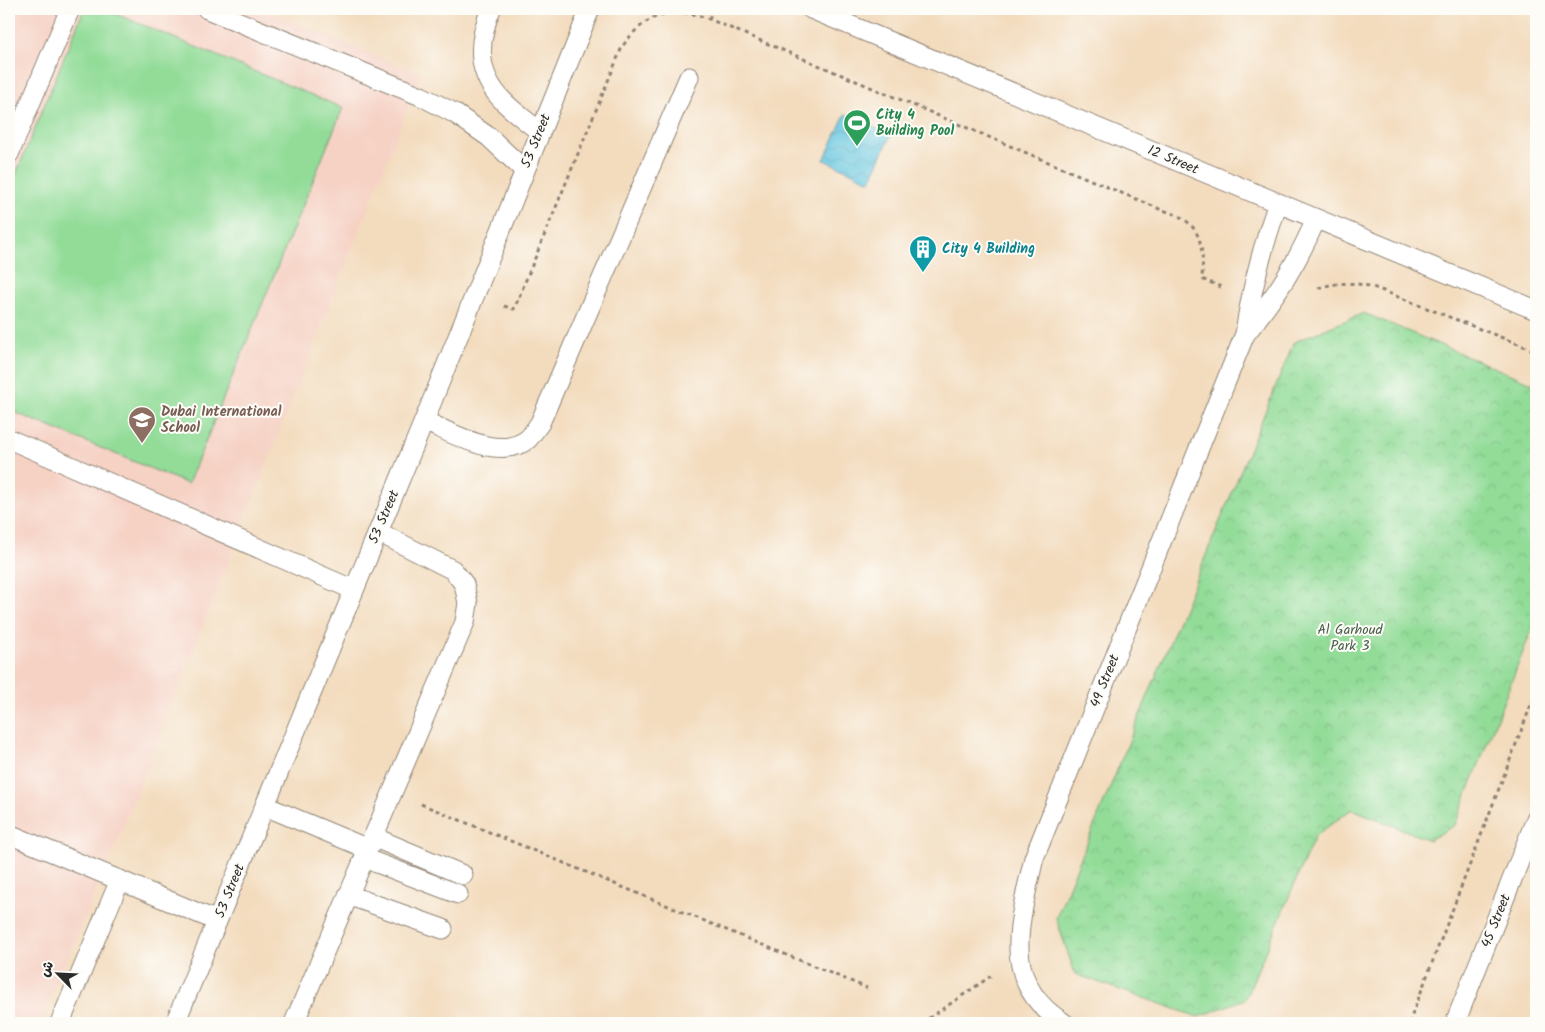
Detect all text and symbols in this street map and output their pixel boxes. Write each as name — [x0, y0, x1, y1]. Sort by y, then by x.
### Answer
place label: City 4 Building Pool — [876, 104, 954, 142]
sports icon: City 4 Building Pool — [842, 108, 872, 147]
street label: 53 Street — [515, 110, 557, 171]
street label: 12 Street — [1144, 139, 1203, 181]
building icon: City 4 Building — [908, 234, 938, 273]
place label: City 4 Building — [942, 238, 1035, 260]
place label: Dubai International School — [161, 401, 282, 439]
school or university icon: Dubai International School — [127, 405, 157, 444]
street label: 53 Street — [363, 486, 405, 547]
park label: Al Garhoud Park 3 — [1318, 619, 1383, 657]
street label: 49 Street — [1084, 651, 1126, 711]
street label: 53 Street — [209, 860, 251, 921]
street label: 45 Street — [1475, 890, 1517, 951]
north arrow — [32, 950, 82, 1000]
text: ش — [34, 958, 60, 981]

